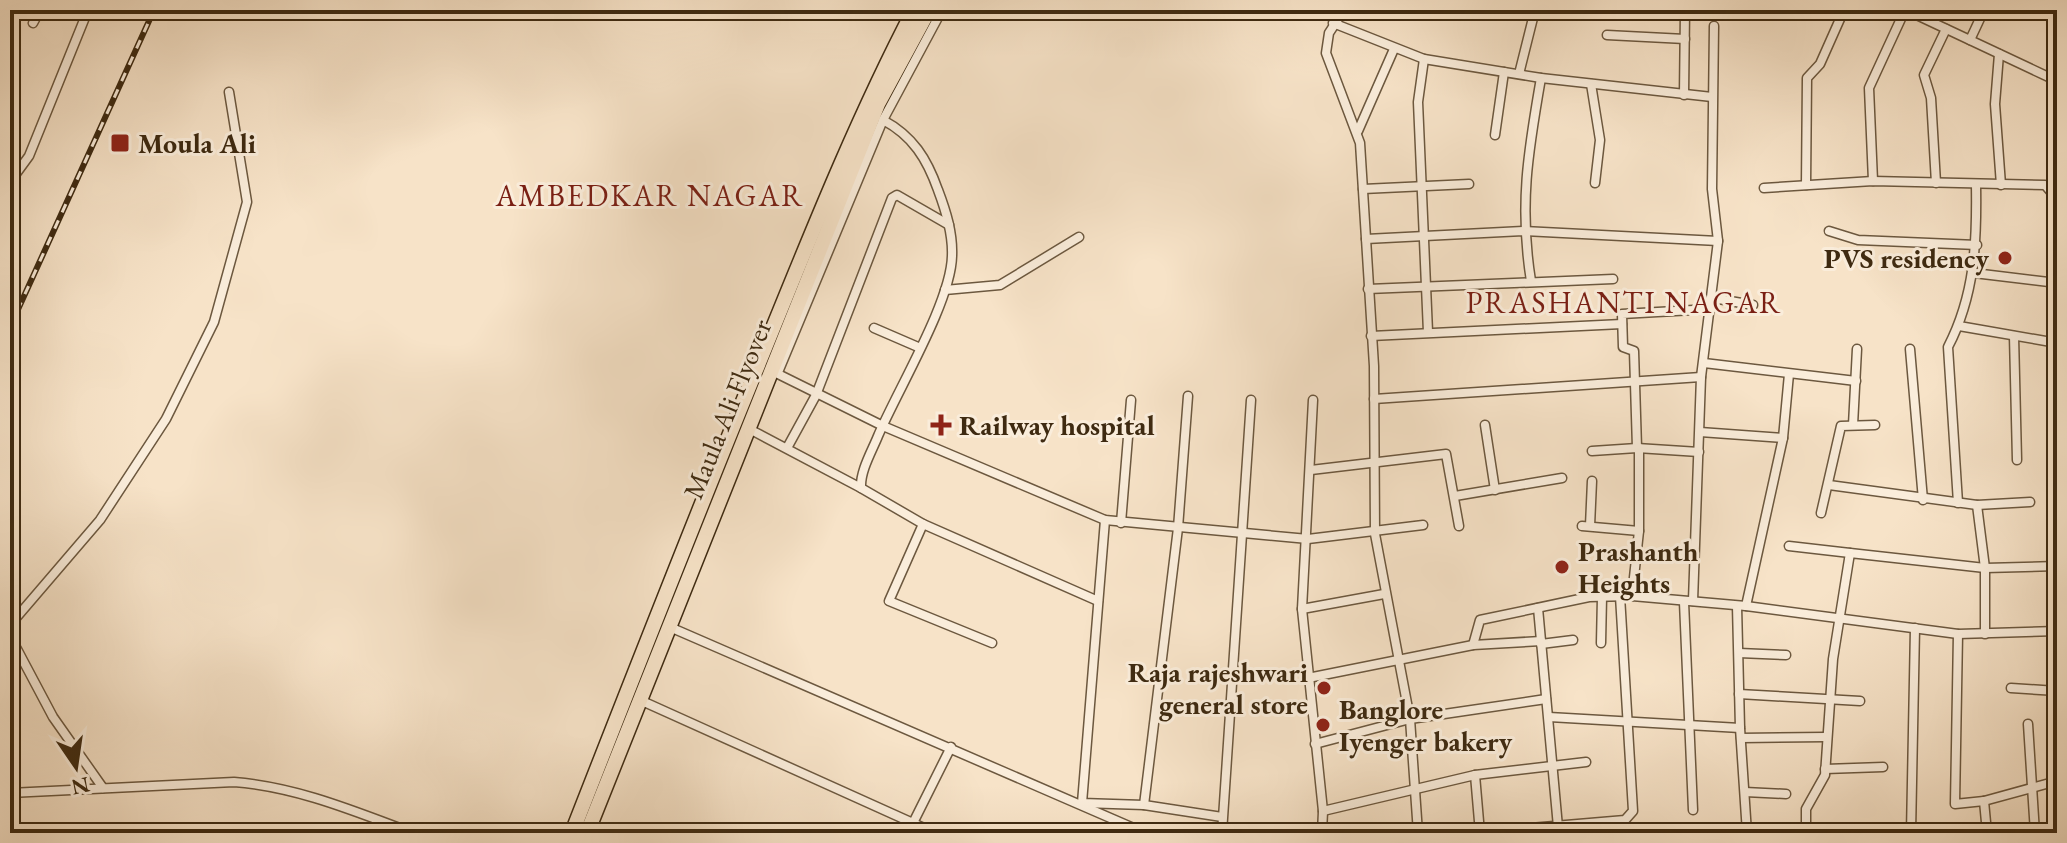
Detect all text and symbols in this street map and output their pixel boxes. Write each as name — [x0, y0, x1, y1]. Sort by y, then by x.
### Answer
place label: Moula Ali — [138, 125, 256, 161]
marker: Moula Ali — [109, 132, 131, 154]
district label: AMBEDKAR NAGAR — [494, 176, 805, 215]
place label: PVS residency — [1824, 240, 1990, 276]
marker: PVS residency — [1996, 249, 2014, 267]
district label: PRASHANTI NAGAR — [1466, 283, 1782, 322]
street label: Maula Ali Flyover — [675, 313, 780, 504]
place label: Railway hospital — [959, 407, 1155, 443]
marker: Railway hospital — [930, 414, 952, 436]
place label: Prashanth Heights — [1578, 533, 1699, 601]
marker: Prashanth Heights — [1553, 558, 1571, 576]
place label: Raja rajeshwari general store — [1128, 654, 1308, 722]
marker: Raja rajeshwari general store — [1315, 679, 1333, 697]
place label: Banglore Iyenger bakery — [1339, 691, 1513, 759]
marker: Banglore Iyenger bakery — [1314, 716, 1332, 734]
north arrow — [36, 727, 116, 807]
text: N — [68, 770, 92, 802]

